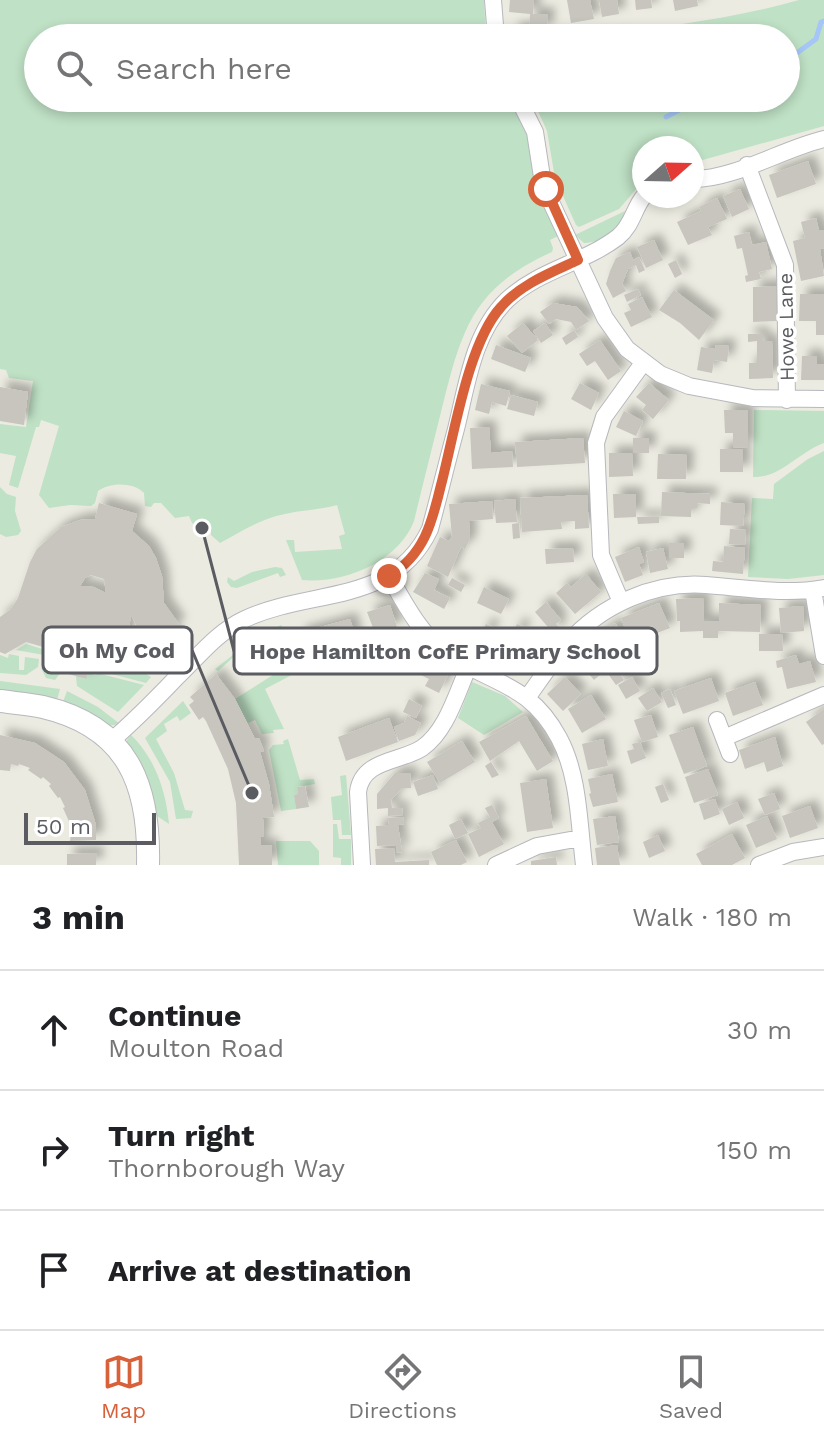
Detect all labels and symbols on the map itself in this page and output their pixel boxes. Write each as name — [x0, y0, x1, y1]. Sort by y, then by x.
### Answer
north arrow — [632, 136, 704, 208]
route start — [528, 171, 564, 207]
street label: Howe Lane — [773, 273, 799, 381]
route end — [371, 558, 407, 594]
callout: Oh My Cod — [43, 627, 192, 673]
callout: Hope Hamilton CofE Primary School — [234, 628, 657, 674]
text: Oh My Cod — [59, 638, 175, 663]
text: Hope Hamilton CofE Primary School — [250, 639, 641, 664]
scale bar — [24, 809, 156, 845]

